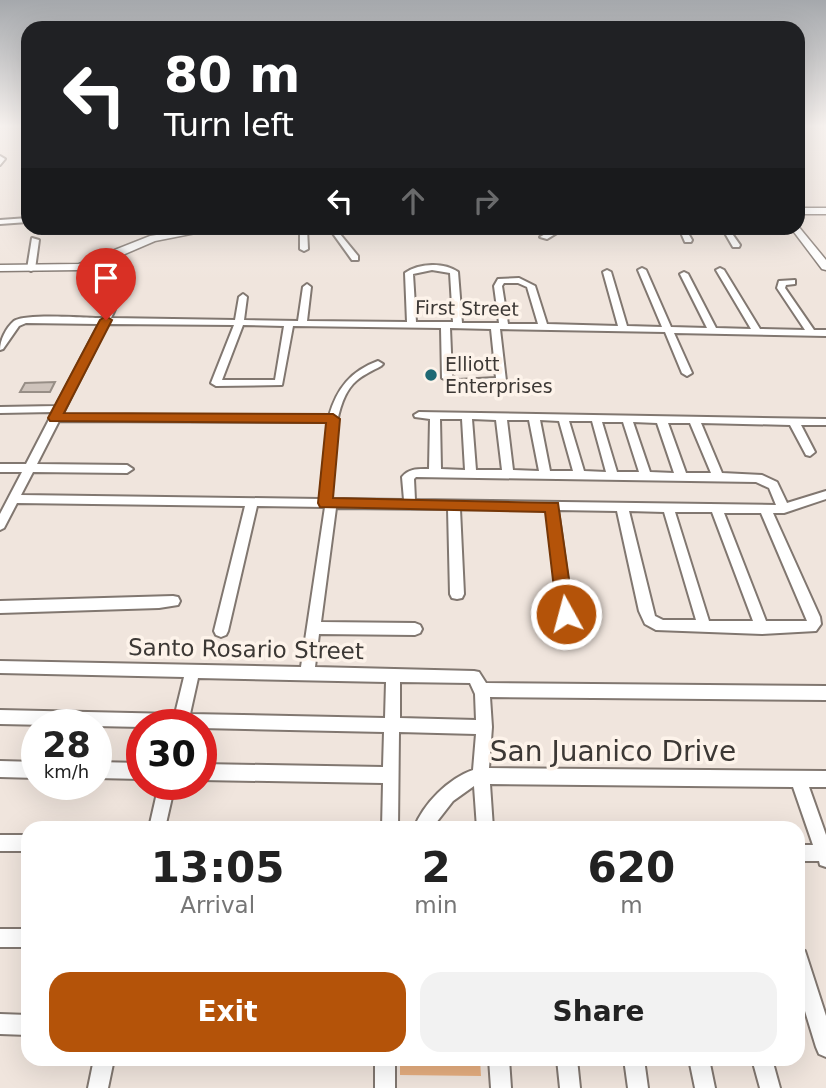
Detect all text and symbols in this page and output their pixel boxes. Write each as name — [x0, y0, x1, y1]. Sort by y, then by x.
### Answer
text: 80 m — [164, 47, 300, 104]
icon: left — [49, 49, 140, 140]
text: Turn left — [164, 106, 294, 144]
icon: left — [321, 182, 359, 220]
icon: ahead — [394, 182, 432, 220]
icon: right — [467, 182, 505, 220]
pin — [76, 248, 136, 320]
icon: arrive — [87, 259, 125, 297]
street label: First Street — [415, 296, 519, 320]
place label: Elliott Enterprises — [445, 353, 553, 397]
marker: Elliott Enterprises — [423, 367, 439, 383]
position arrow — [529, 577, 603, 651]
street label: Santo Rosario Street — [128, 634, 364, 664]
speed limit sign: 30 — [126, 709, 217, 800]
text: 28 — [42, 725, 91, 765]
street label: San Juanico Drive — [490, 735, 736, 768]
text: km/h — [44, 761, 89, 782]
text: 13:05 — [151, 843, 285, 892]
text: 2 — [421, 843, 451, 892]
text: 620 — [588, 843, 675, 892]
text: Arrival — [180, 892, 255, 918]
text: min — [414, 892, 458, 918]
text: m — [620, 892, 643, 918]
button: Exit — [49, 972, 406, 1052]
button: Share — [420, 972, 777, 1052]

